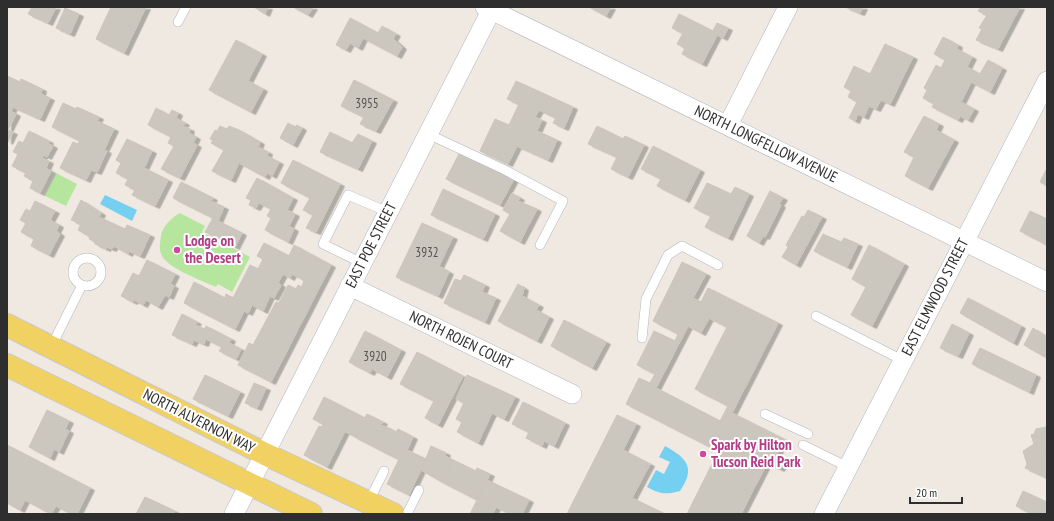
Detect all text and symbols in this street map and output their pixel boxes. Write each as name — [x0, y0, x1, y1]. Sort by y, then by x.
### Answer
house number: 3955 — [355, 95, 379, 112]
street label: NORTH LONGFELLOW AVENUE — [692, 101, 841, 186]
street label: EAST POE STREET — [341, 198, 400, 291]
place label: Lodge on the Desert — [185, 231, 241, 267]
street label: EAST ELMWOOD STREET — [897, 235, 972, 358]
house number: 3932 — [415, 244, 439, 261]
marker: Lodge on the Desert — [172, 245, 182, 255]
street label: NORTH ROJEN COURT — [406, 306, 516, 373]
house number: 3920 — [363, 348, 387, 365]
street label: NORTH ALVERNON WAY — [140, 384, 258, 457]
place label: Spark by Hilton Tucson Reid Park — [711, 435, 801, 471]
marker: Spark by Hilton Tucson Reid Park — [698, 449, 708, 459]
scale bar — [910, 479, 962, 505]
text: 20 m — [916, 485, 937, 500]

